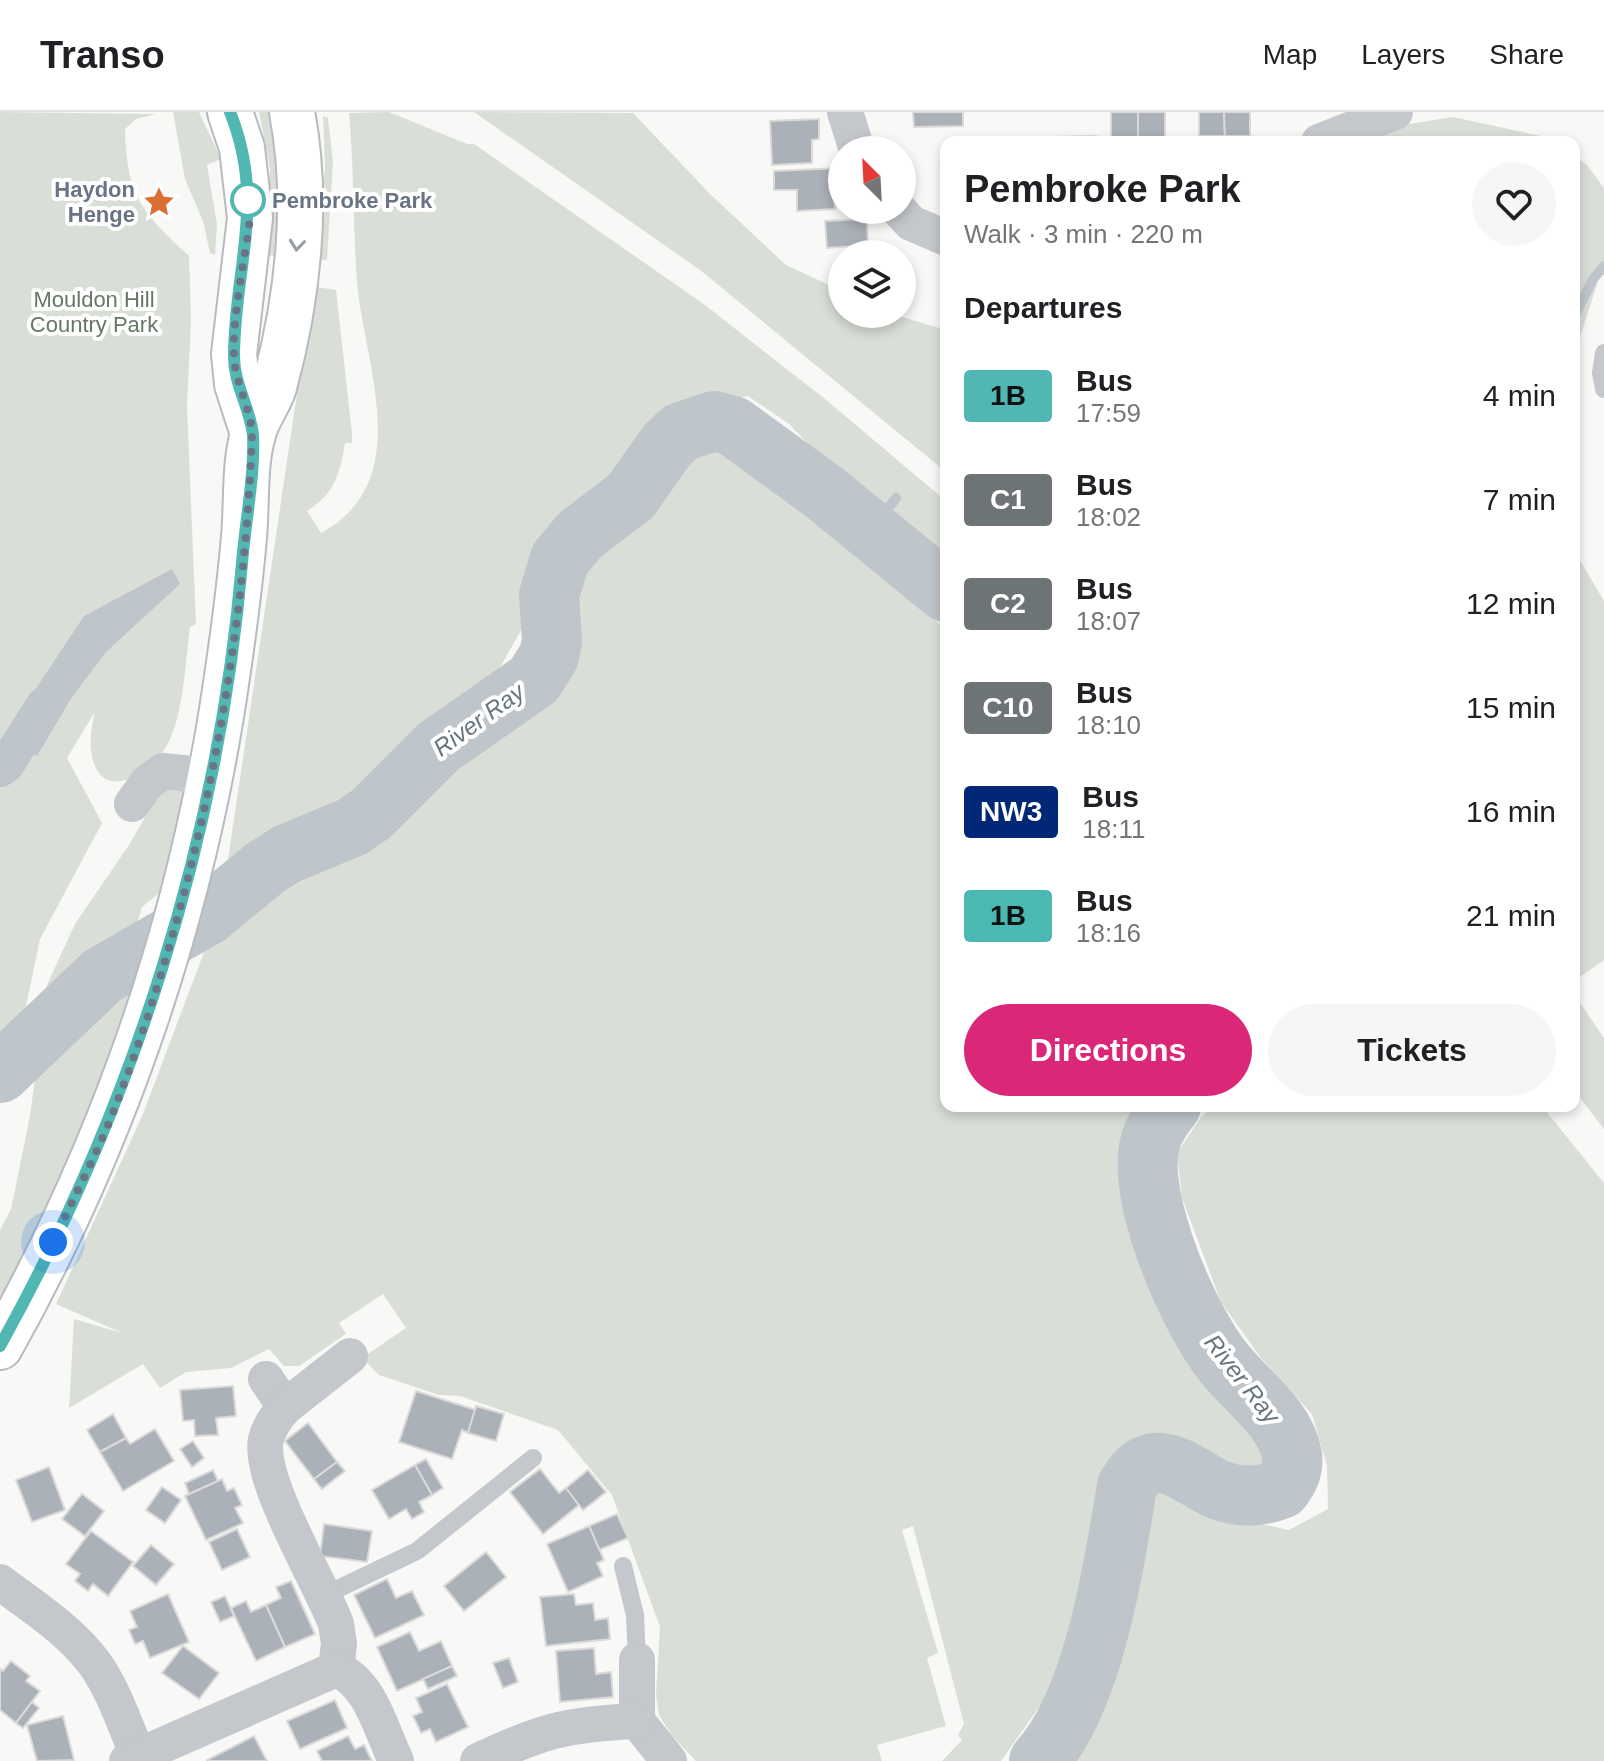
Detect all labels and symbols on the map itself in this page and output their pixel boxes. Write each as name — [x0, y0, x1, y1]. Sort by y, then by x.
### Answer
north arrow — [828, 136, 916, 224]
place label: Haydon Henge — [54, 177, 135, 227]
marker: Pembroke Park — [231, 183, 265, 217]
place icon: Haydon Henge — [142, 185, 176, 219]
place label: Pembroke Park — [272, 188, 433, 213]
one-way arrow — [289, 239, 306, 252]
park label: Mouldon Hill Country Park — [30, 287, 159, 337]
water label: River Ray — [428, 677, 531, 761]
your location — [33, 1222, 73, 1262]
water label: River Ray — [1199, 1329, 1287, 1430]

